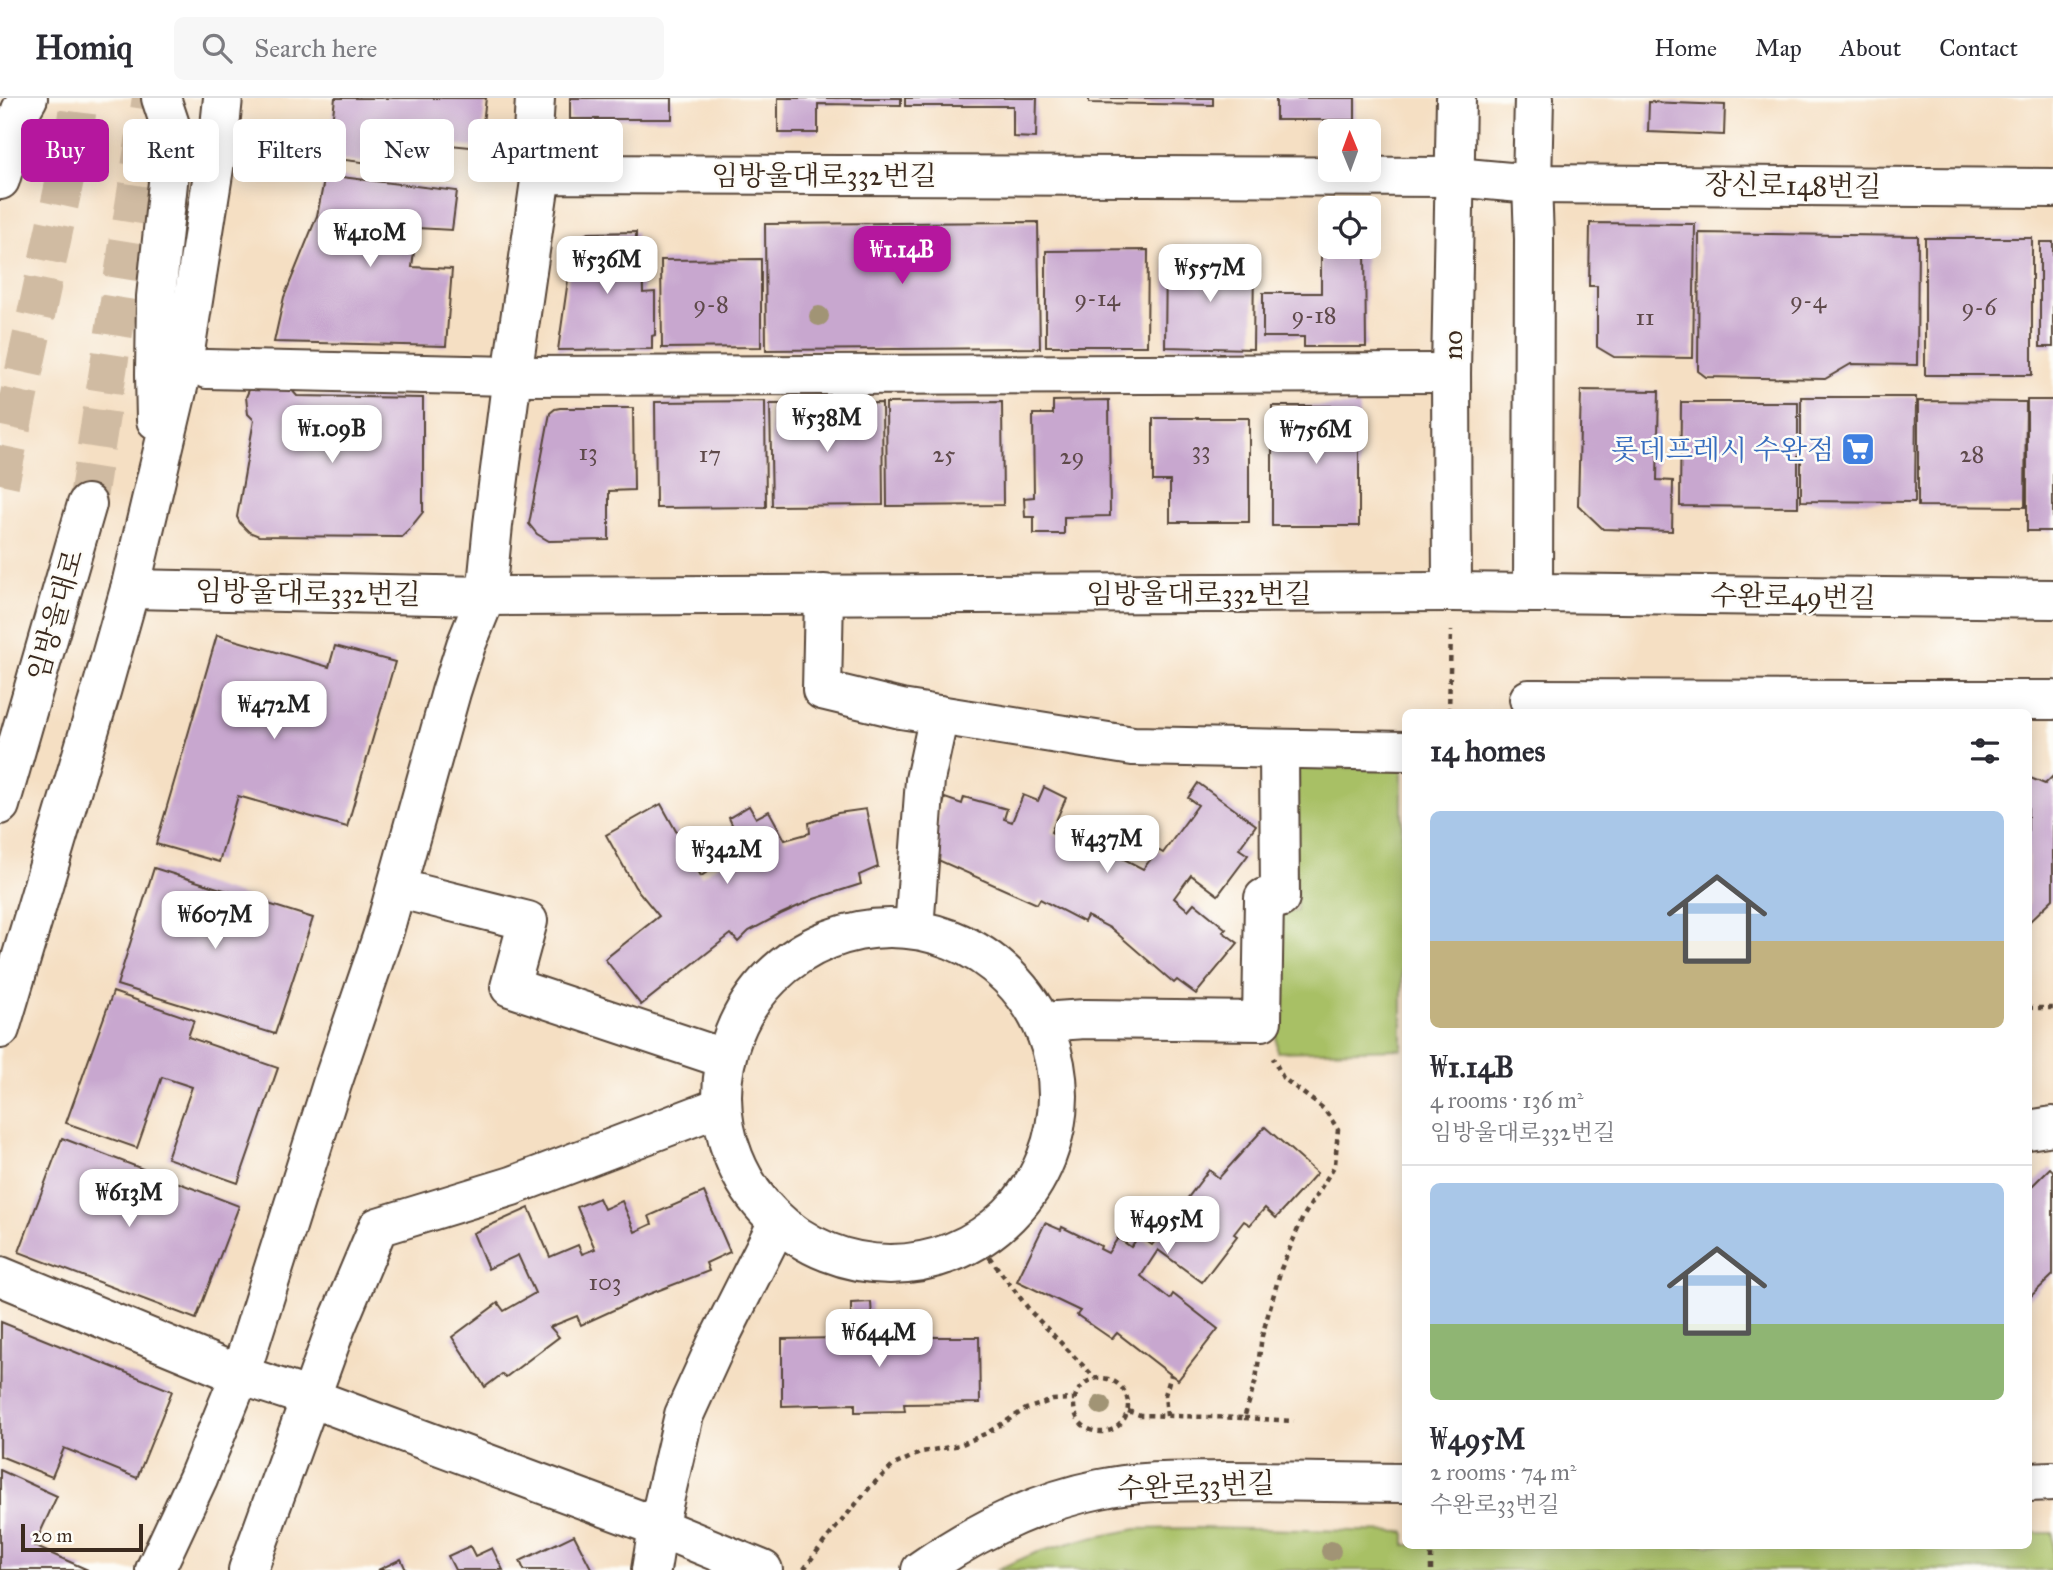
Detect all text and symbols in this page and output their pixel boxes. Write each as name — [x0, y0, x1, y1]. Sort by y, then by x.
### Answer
search box — [174, 17, 664, 80]
text: Homiq — [35, 28, 132, 68]
icon: search — [198, 29, 236, 67]
text: Search here — [254, 32, 377, 64]
text: Home — [1654, 33, 1717, 63]
text: Map — [1755, 33, 1802, 63]
text: About — [1840, 33, 1901, 63]
text: Contact — [1939, 33, 2018, 63]
chip: Buy — [21, 119, 109, 182]
chip: Rent — [123, 119, 219, 182]
chip: Filters — [233, 119, 346, 182]
chip: New — [360, 119, 454, 182]
chip: Apartment — [468, 119, 623, 182]
north arrow — [1318, 119, 1381, 182]
map controls — [1318, 119, 1381, 259]
street label: 임방울대로332번길 — [711, 158, 937, 193]
street label: 장신로148번길 — [1704, 166, 1882, 205]
button: locate — [1318, 196, 1381, 259]
pin: ₩410M — [321, 209, 419, 269]
text: ₩410M — [334, 218, 406, 246]
pin: ₩1.14B — [845, 226, 959, 286]
text: ₩1.14B — [870, 235, 934, 263]
pin: ₩536M — [558, 236, 656, 296]
pin: ₩557M — [1161, 244, 1259, 304]
text: ₩536M — [573, 245, 641, 273]
text: ₩557M — [1175, 253, 1245, 281]
house number: 9-14 — [1074, 283, 1120, 313]
house number: 9-4 — [1790, 285, 1827, 315]
house number: 9-8 — [693, 289, 729, 319]
house number: 9-6 — [1961, 292, 1997, 322]
house number: 9-18 — [1292, 300, 1337, 330]
house number: 11 — [1636, 302, 1654, 332]
street label: no — [1435, 330, 1470, 360]
pin: ₩538M — [778, 394, 876, 454]
text: ₩538M — [792, 403, 862, 431]
pin: ₩1.09B — [275, 406, 389, 465]
pin: ₩756M — [1267, 406, 1365, 466]
text: ₩1.09B — [298, 414, 366, 442]
text: ₩756M — [1280, 415, 1352, 443]
supermarket icon: 롯데프레시 수완점 — [1839, 430, 1877, 468]
place label: 롯데프레시 수완점 — [1612, 432, 1834, 467]
house number: 33 — [1191, 435, 1211, 465]
house number: 13 — [578, 437, 598, 467]
house number: 17 — [699, 439, 721, 469]
house number: 25 — [933, 439, 955, 469]
house number: 28 — [1960, 439, 1984, 469]
house number: 29 — [1060, 441, 1084, 471]
street label: 임방울대로 — [20, 545, 91, 685]
street label: 임방울대로332번길 — [195, 573, 421, 612]
street label: 임방울대로332번길 — [1086, 576, 1312, 611]
street label: 수완로49번길 — [1710, 578, 1876, 615]
pin: ₩472M — [225, 682, 323, 741]
text: ₩472M — [238, 690, 310, 718]
icon: filters — [1966, 732, 2004, 770]
text: 14 homes — [1430, 733, 1545, 769]
pin: ₩437M — [1058, 816, 1156, 875]
text: ₩437M — [1071, 824, 1143, 852]
pin: ₩342M — [678, 826, 776, 886]
text: ₩342M — [692, 835, 762, 863]
icon: home — [1654, 856, 1780, 982]
pin: ₩607M — [166, 892, 264, 951]
text: ₩607M — [178, 900, 252, 928]
text: ₩1.14B — [1430, 1049, 1514, 1085]
text: 4 rooms · 136 m² — [1430, 1086, 1583, 1114]
text: 임방울대로332번길 — [1430, 1118, 1615, 1146]
pin: ₩613M — [80, 1170, 178, 1229]
text: ₩613M — [95, 1178, 163, 1206]
pin: ₩495M — [1118, 1196, 1216, 1256]
text: ₩495M — [1130, 1205, 1204, 1233]
icon: home — [1654, 1228, 1780, 1354]
house number: 103 — [589, 1267, 621, 1297]
pin: ₩644M — [830, 1310, 928, 1369]
text: ₩644M — [842, 1318, 916, 1346]
text: ₩495M — [1430, 1421, 1525, 1457]
text: 2 rooms · 74 m² — [1430, 1458, 1576, 1486]
street label: 수완로33번길 — [1117, 1465, 1275, 1506]
text: 수완로33번길 — [1430, 1490, 1560, 1518]
scale bar — [21, 1521, 144, 1553]
text: 20 m — [32, 1524, 73, 1547]

